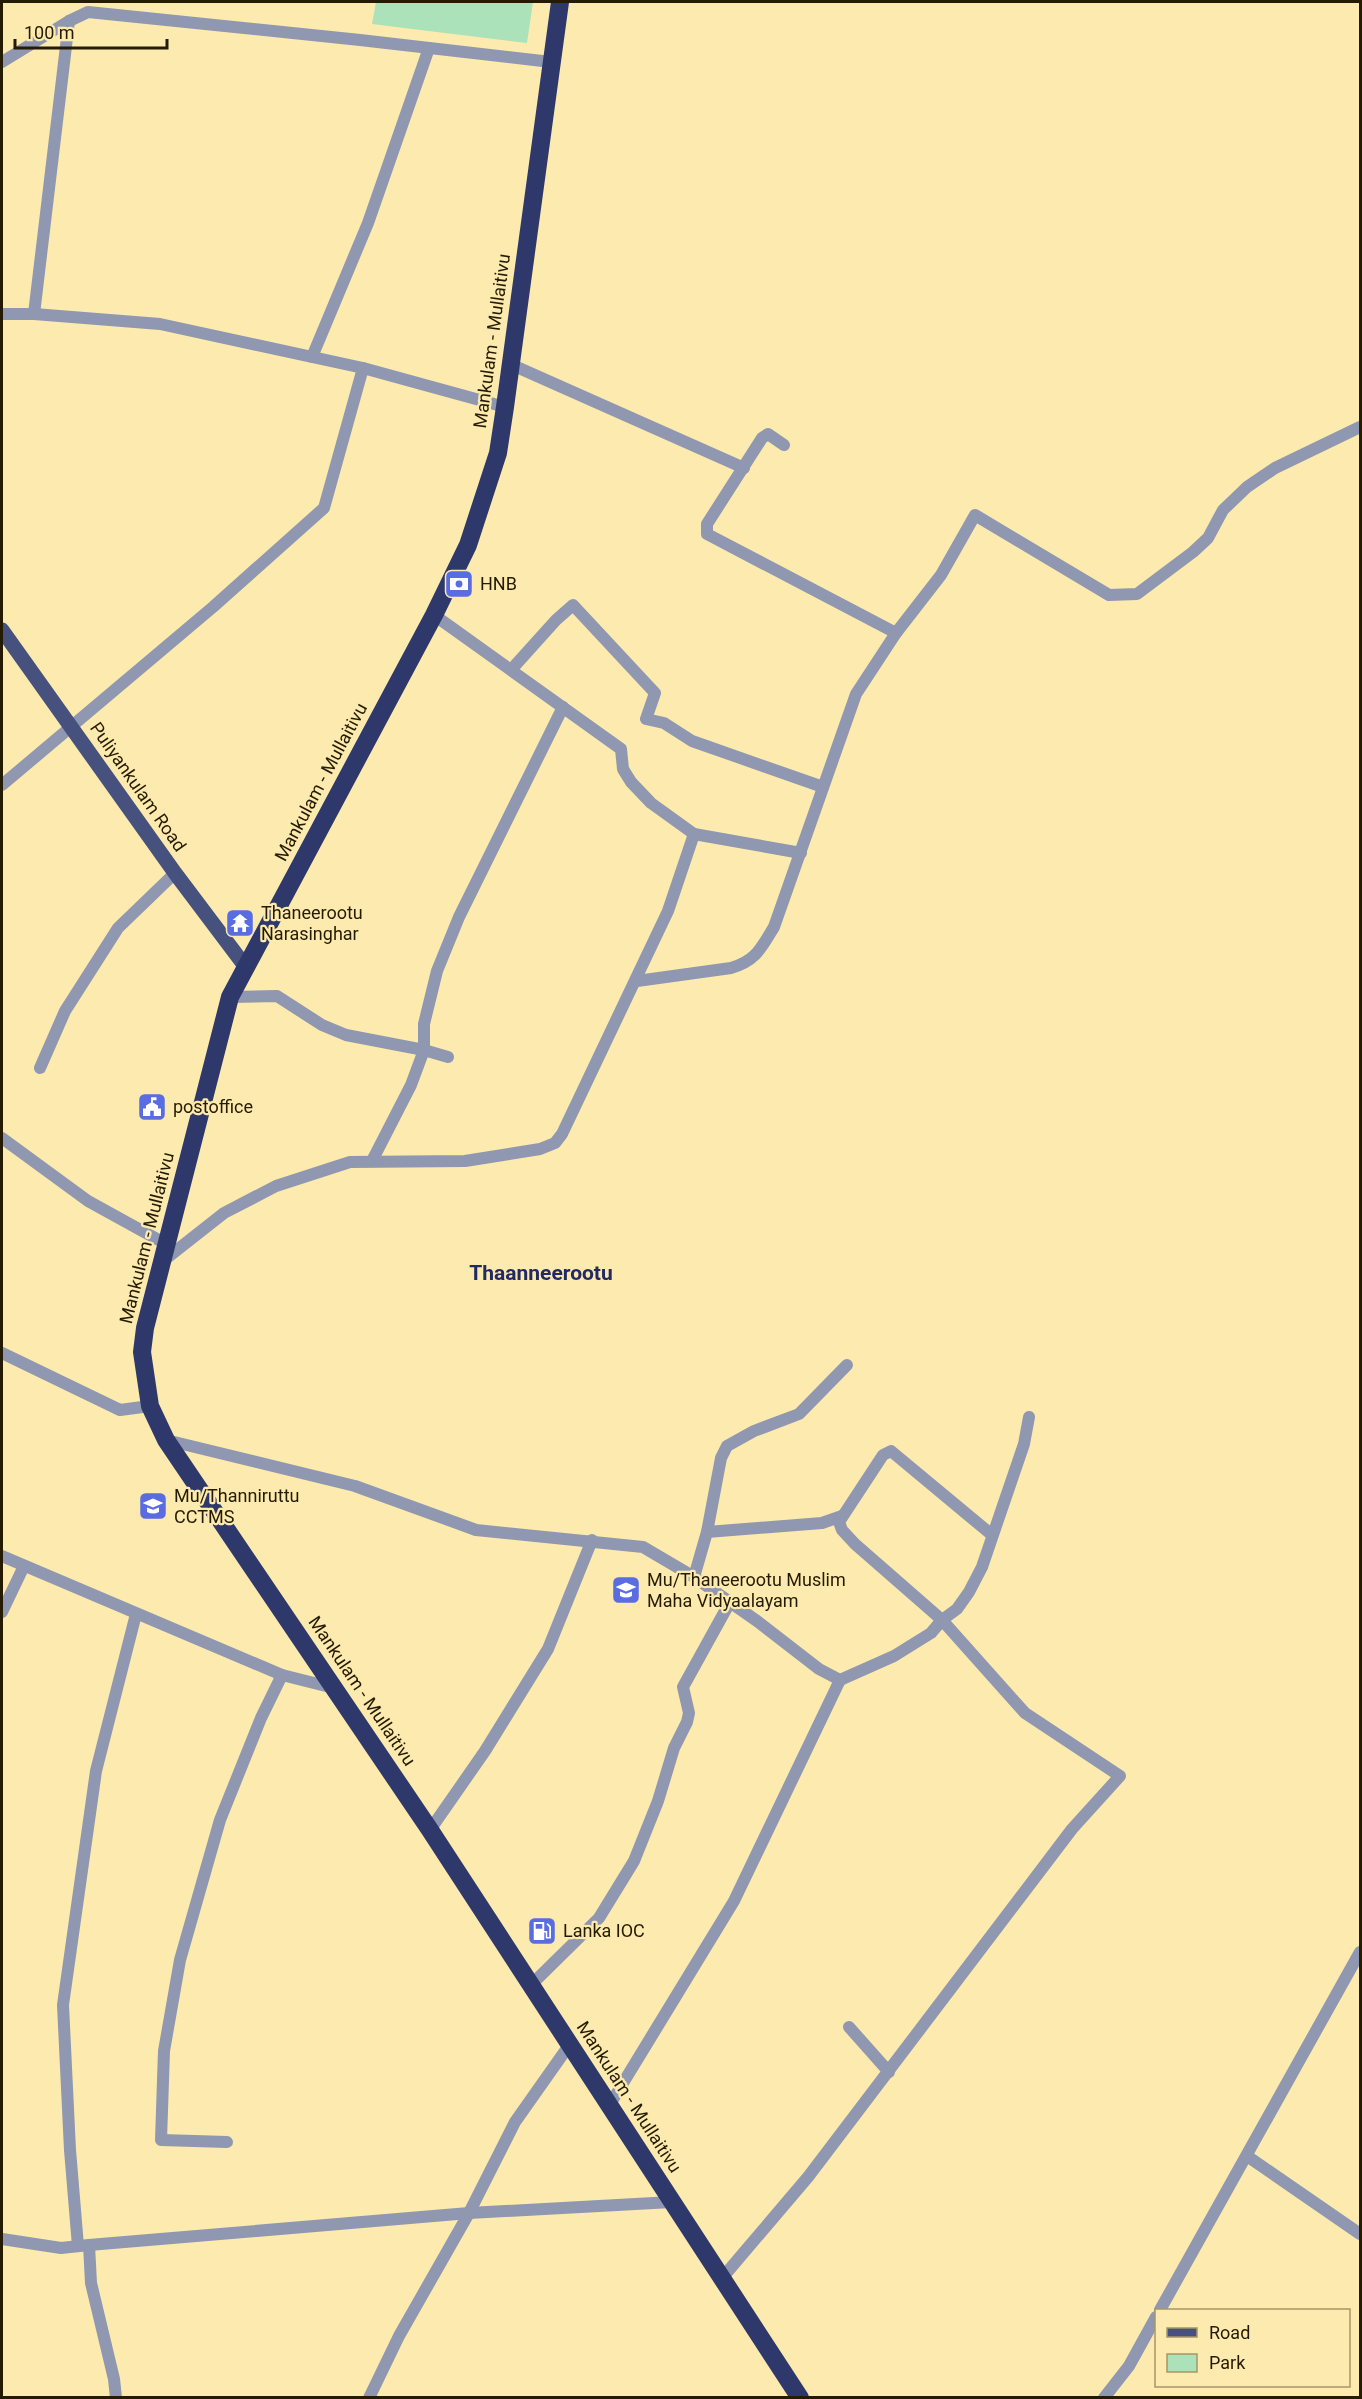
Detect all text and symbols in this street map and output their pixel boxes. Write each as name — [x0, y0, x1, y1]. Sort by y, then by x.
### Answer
scale bar — [15, 12, 166, 50]
text: 100 m — [24, 22, 75, 43]
street label: Mankulam - Mullaitivu — [469, 252, 514, 429]
bank icon: HNB — [443, 568, 475, 600]
place label: HNB — [480, 573, 517, 594]
street label: Mankulam - Mullaitivu — [270, 699, 371, 864]
street label: Puliyankulam Road — [86, 718, 191, 855]
place label: Thaneerootu Narasinghar — [261, 902, 363, 944]
temple icon: Thaneerootu Narasinghar — [224, 907, 256, 939]
public building icon: postoffice — [136, 1091, 168, 1123]
place label: postoffice — [173, 1096, 253, 1117]
street label: Mankulam - Mullaitivu — [115, 1150, 178, 1326]
district label: Thaanneerootu — [469, 1261, 613, 1285]
place label: Mu/Thanniruttu CCTMS — [174, 1485, 300, 1527]
school or university icon: Mu/Thanniruttu CCTMS — [137, 1490, 169, 1522]
place label: Mu/Thaneerootu Muslim Maha Vidyaalayam — [647, 1569, 846, 1611]
school or university icon: Mu/Thaneerootu Muslim Maha Vidyaalayam — [610, 1574, 642, 1606]
street label: Mankulam - Mullaitivu — [305, 1612, 420, 1769]
fuel station icon: Lanka IOC — [526, 1915, 558, 1947]
place label: Lanka IOC — [563, 1920, 645, 1941]
street label: Mankulam - Mullaitivu — [573, 2017, 686, 2176]
legend — [1155, 2309, 1350, 2387]
text: Road — [1209, 2322, 1250, 2343]
text: Park — [1209, 2352, 1246, 2373]

